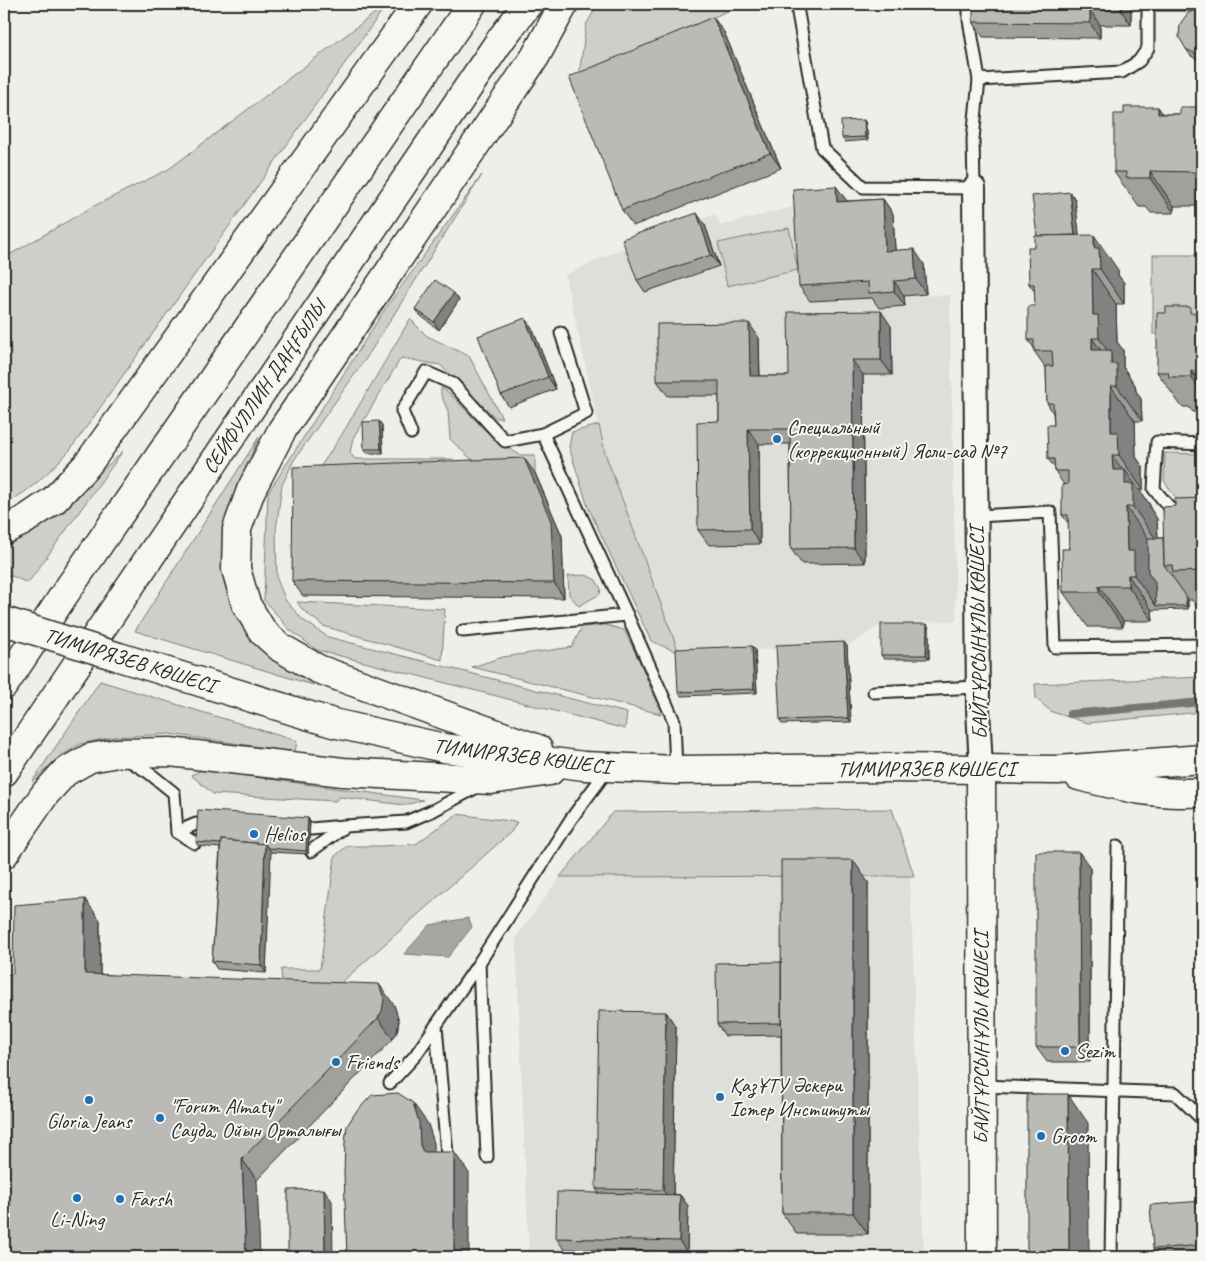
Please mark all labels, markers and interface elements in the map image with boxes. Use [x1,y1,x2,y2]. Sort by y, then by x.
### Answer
street label: СЕЙФУЛЛИН ДАҢҒЫЛЫ [196,292,334,478]
place label: Специальный (коррекционный) Ясли-сад №7 [787,414,1008,464]
marker: Специальный (коррекционный) Ясли-сад №7 [771,433,783,445]
street label: БАЙТҰРСЫНҰЛЫ КӨШЕСІ [963,522,993,740]
street label: ТИМИРЯЗЕВ КӨШЕСІ [41,622,223,700]
street label: ТИМИРЯЗЕВ КӨШЕСІ [432,732,616,780]
street label: ТИМИРЯЗЕВ КӨШЕСІ [837,756,1019,782]
place label: Helios [264,821,307,847]
marker: Helios [248,828,260,840]
street label: БАЙТҰРСЫНҰЛЫ КӨШЕСІ [968,927,994,1144]
place label: Sezim [1075,1038,1116,1064]
marker: Sezim [1059,1045,1071,1057]
place label: Friends [346,1049,400,1075]
marker: Friends [330,1056,342,1068]
place label: ҚазҰТУ Әскери Істер Институты [730,1072,871,1122]
marker: ҚазҰТУ Әскери Істер Институты [714,1091,726,1103]
place label: "Forum Almaty" Сауда, Ойын Орталығы [170,1093,343,1143]
marker: Gloria Jeans [83,1094,95,1106]
place label: Gloria Jeans [47,1108,133,1134]
marker: "Forum Almaty" Сауда, Ойын Орталығы [154,1112,166,1124]
place label: Groom [1051,1123,1098,1149]
marker: Groom [1035,1130,1047,1142]
place label: Farsh [130,1186,173,1212]
marker: Li-Ning [71,1192,83,1204]
marker: Farsh [114,1193,126,1205]
place label: Li-Ning [50,1206,105,1232]

